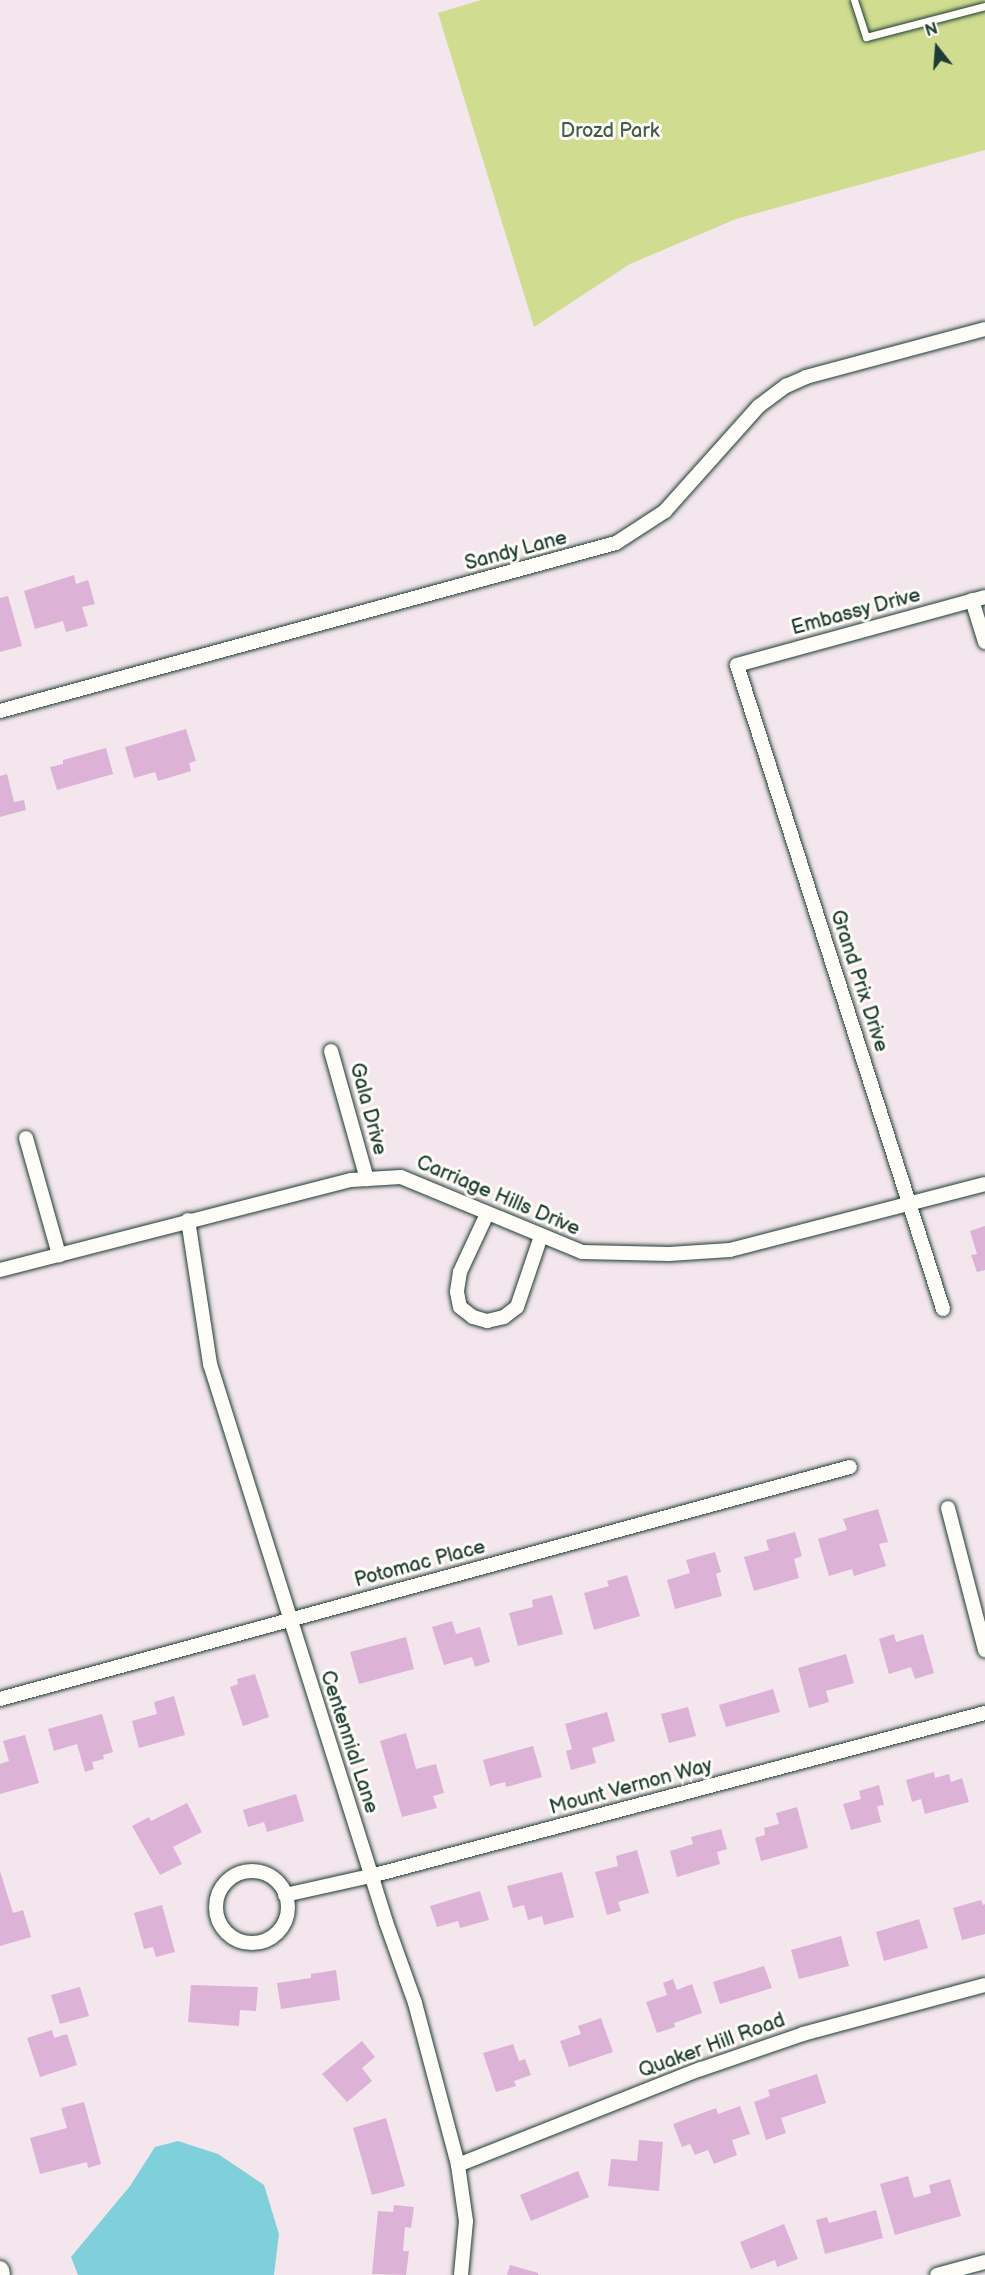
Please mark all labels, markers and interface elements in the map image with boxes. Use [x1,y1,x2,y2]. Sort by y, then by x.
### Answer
north arrow [907,18,967,78]
text: N [923,19,940,41]
park label: Drozd Park [561,119,659,143]
street label: Sandy Lane [462,526,570,576]
street label: Embassy Drive [788,583,924,641]
street label: Grand Prix Drive [825,907,893,1055]
street label: Gala Drive [344,1060,392,1158]
street label: Carriage Hills Drive [413,1151,583,1241]
street label: Potomac Place [352,1535,488,1593]
street label: Centennial Lane [315,1668,383,1816]
street label: Mount Vernon Way [546,1754,716,1820]
street label: Quaker Hill Road [636,2008,788,2084]

